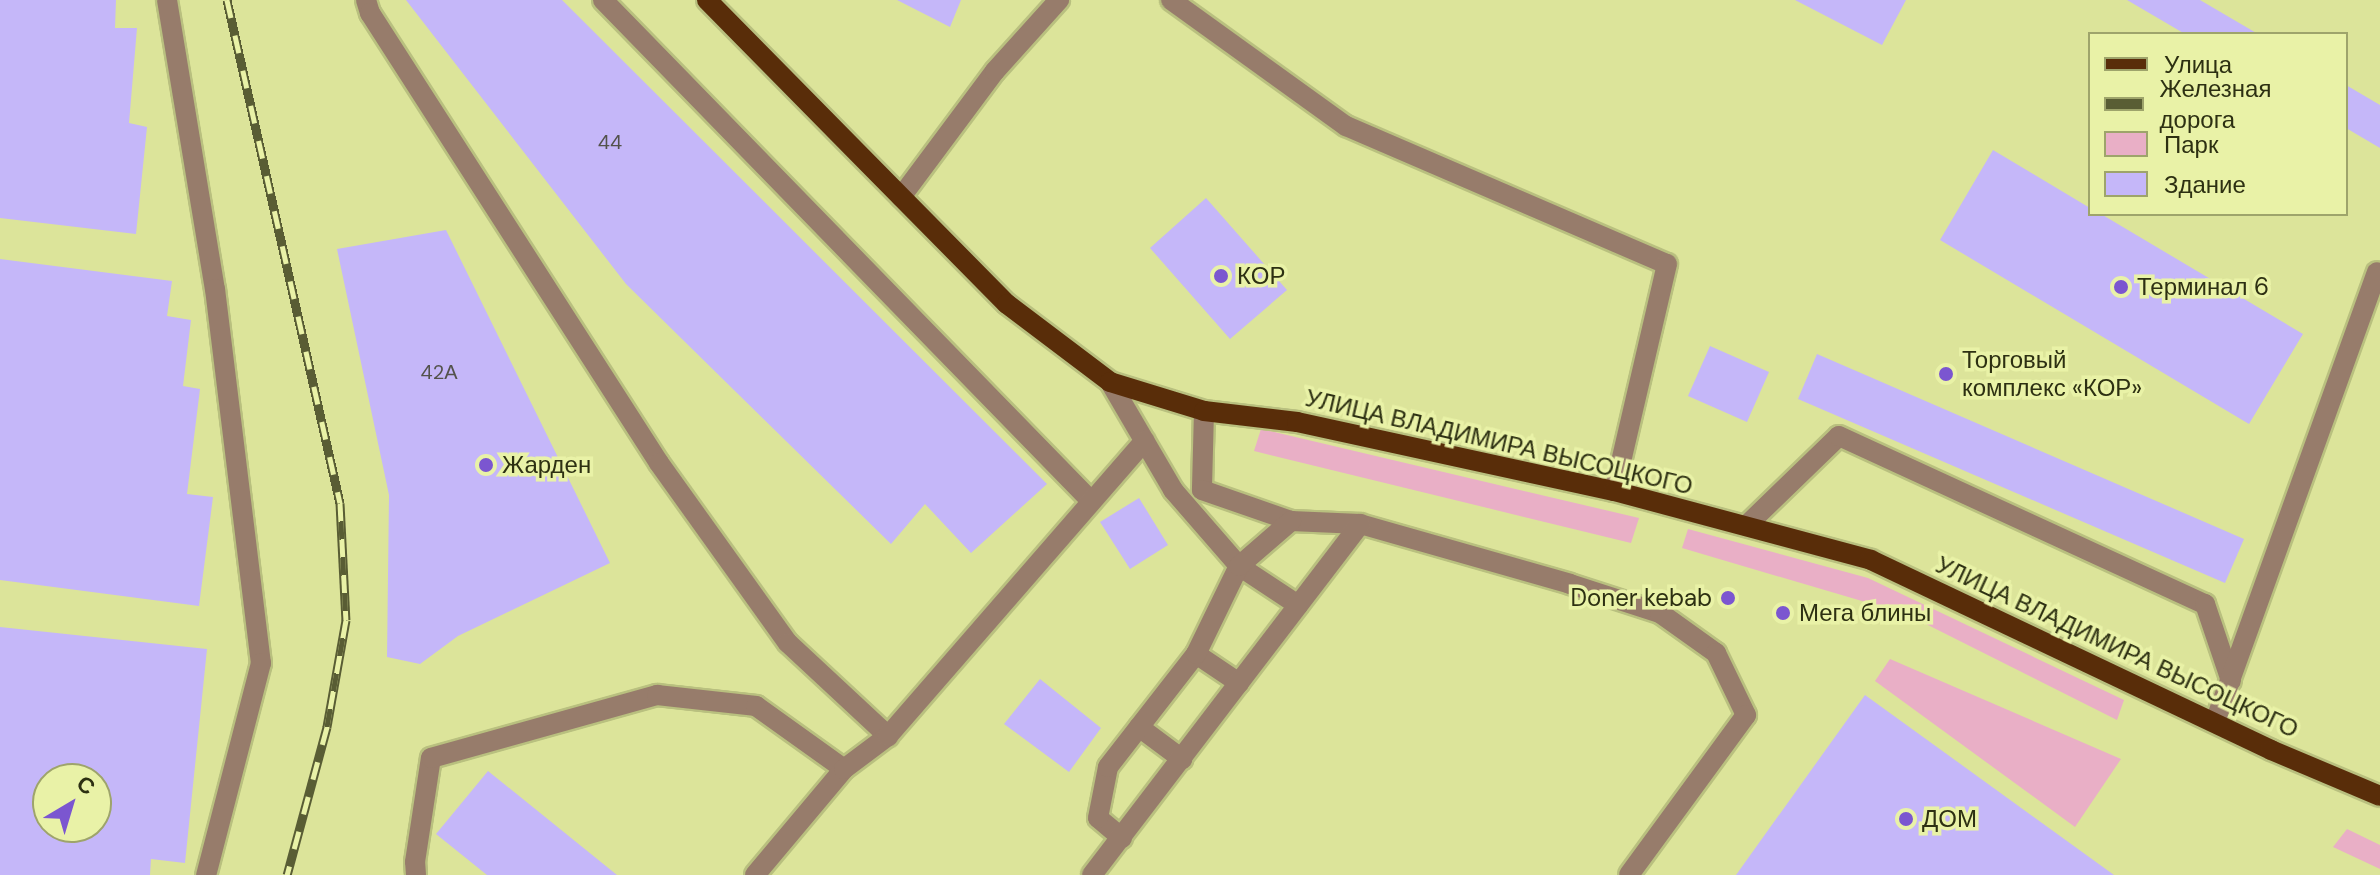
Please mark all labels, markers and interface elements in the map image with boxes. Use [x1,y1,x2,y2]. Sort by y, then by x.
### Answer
legend [2088,32,2348,216]
text: Улица [2164,49,2232,80]
text: Железная дорога [2160,73,2271,135]
text: Парк [2164,129,2218,160]
house number: 44 [598,130,622,154]
text: Здание [2164,169,2246,200]
place label: КОР [1237,262,1285,290]
marker: КОР [1212,267,1230,285]
place label: Терминал 6 [2137,273,2269,301]
marker: Терминал 6 [2112,278,2130,296]
place label: Торговый комплекс «КОР» [1962,346,2142,402]
house number: 42А [421,360,457,384]
marker: Торговый комплекс «КОР» [1937,365,1955,383]
street label: УЛИЦА ВЛАДИМИРА ВЫСОЦКОГО [1303,383,1695,501]
place label: Жарден [502,451,591,479]
marker: Жарден [477,456,495,474]
street label: УЛИЦА ВЛАДИМИРА ВЫСОЦКОГО [1931,550,2303,744]
place label: Doner kebab [1571,584,1712,612]
marker: Doner kebab [1719,589,1737,607]
place label: Мега блины [1799,599,1931,627]
marker: Мега блины [1774,604,1792,622]
north arrow [32,763,112,843]
text: С [71,769,101,802]
place label: ДОМ [1922,805,1977,833]
marker: ДОМ [1897,810,1915,828]

